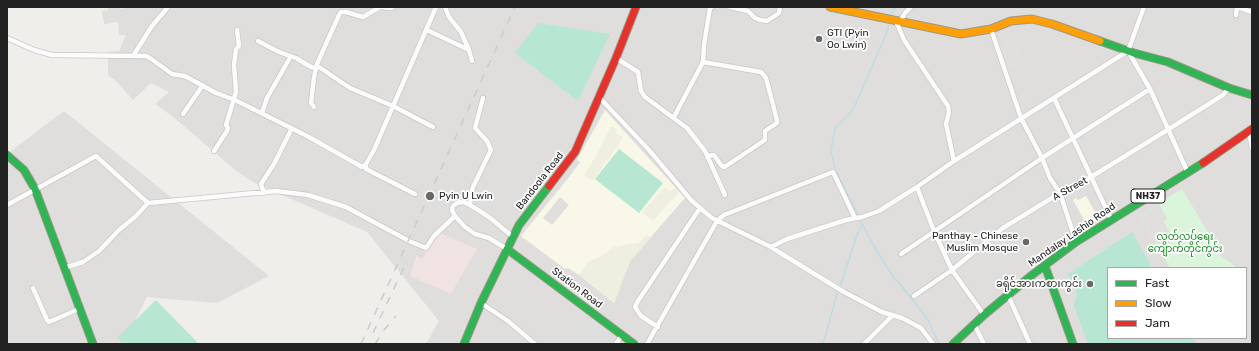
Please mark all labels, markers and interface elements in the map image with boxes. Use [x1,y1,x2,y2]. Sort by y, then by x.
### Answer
place label: GTI (Pyin Oo Lwin) [827,27,868,50]
marker: GTI (Pyin Oo Lwin) [814,34,824,44]
street label: Bandoola Road [514,150,566,212]
street label: A Street [1050,175,1090,203]
road number: NH37 [1131,189,1165,203]
marker: Pyin U Lwin [424,190,436,202]
place label: Pyin U Lwin [439,190,493,202]
street label: Mandalay Lashio Road [1026,200,1118,270]
place label: Panthay - Chinese Muslim Mosque [932,230,1018,254]
park label: လွတ်လပ်ရေး ကျောက်တိုင်ကွင်း [1148,231,1222,254]
marker: Panthay - Chinese Muslim Mosque [1021,237,1031,247]
street label: Station Road [549,265,605,311]
legend [1107,267,1247,339]
text: Fast [1145,276,1169,290]
place label: ခရိုင်အားကစားကွင်း [996,278,1082,290]
marker: ခရိုင်အားကစားကွင်း [1085,279,1095,289]
text: Slow [1145,296,1172,310]
text: Jam [1145,316,1170,330]

